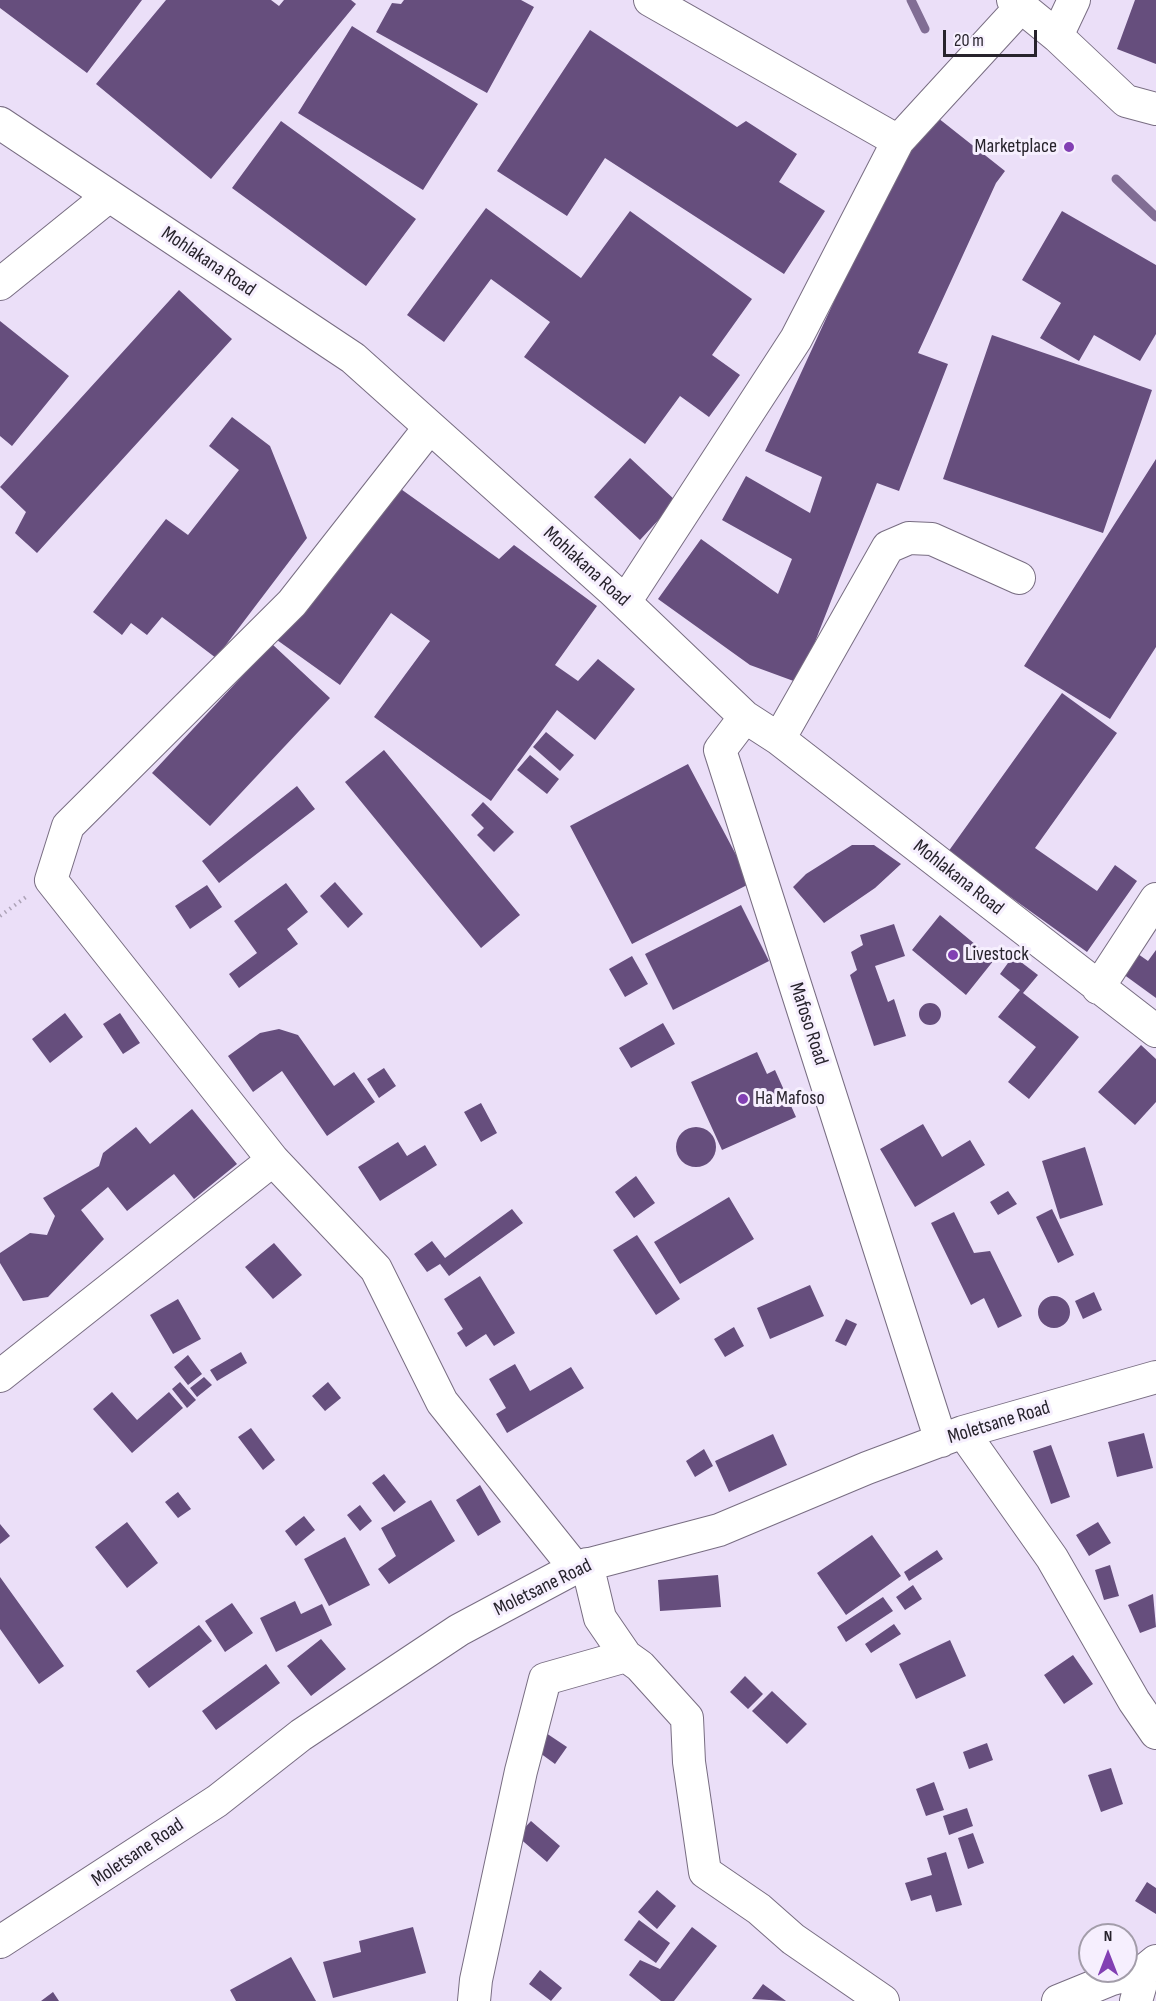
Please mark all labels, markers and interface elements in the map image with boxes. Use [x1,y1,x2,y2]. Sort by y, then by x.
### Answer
scale bar [946,18,1040,56]
text: 20 m [954,30,984,51]
place label: Marketplace [975,135,1057,159]
marker: Marketplace [1062,140,1076,154]
street label: Mohlakana Road [156,222,260,302]
street label: Mohlakana Road [538,522,634,612]
street label: Mohlakana Road [908,835,1008,921]
place label: Livestock [965,943,1029,967]
marker: Livestock [946,948,960,962]
street label: Mafoso Road [783,980,833,1068]
place label: Ha Mafoso [755,1087,825,1111]
marker: Ha Mafoso [736,1092,750,1106]
street label: Moletsane Road [945,1396,1053,1450]
street label: Moletsane Road [490,1554,596,1622]
street label: Moletsane Road [87,1813,189,1893]
north arrow [1078,1923,1138,1983]
text: N [1104,1927,1112,1946]

